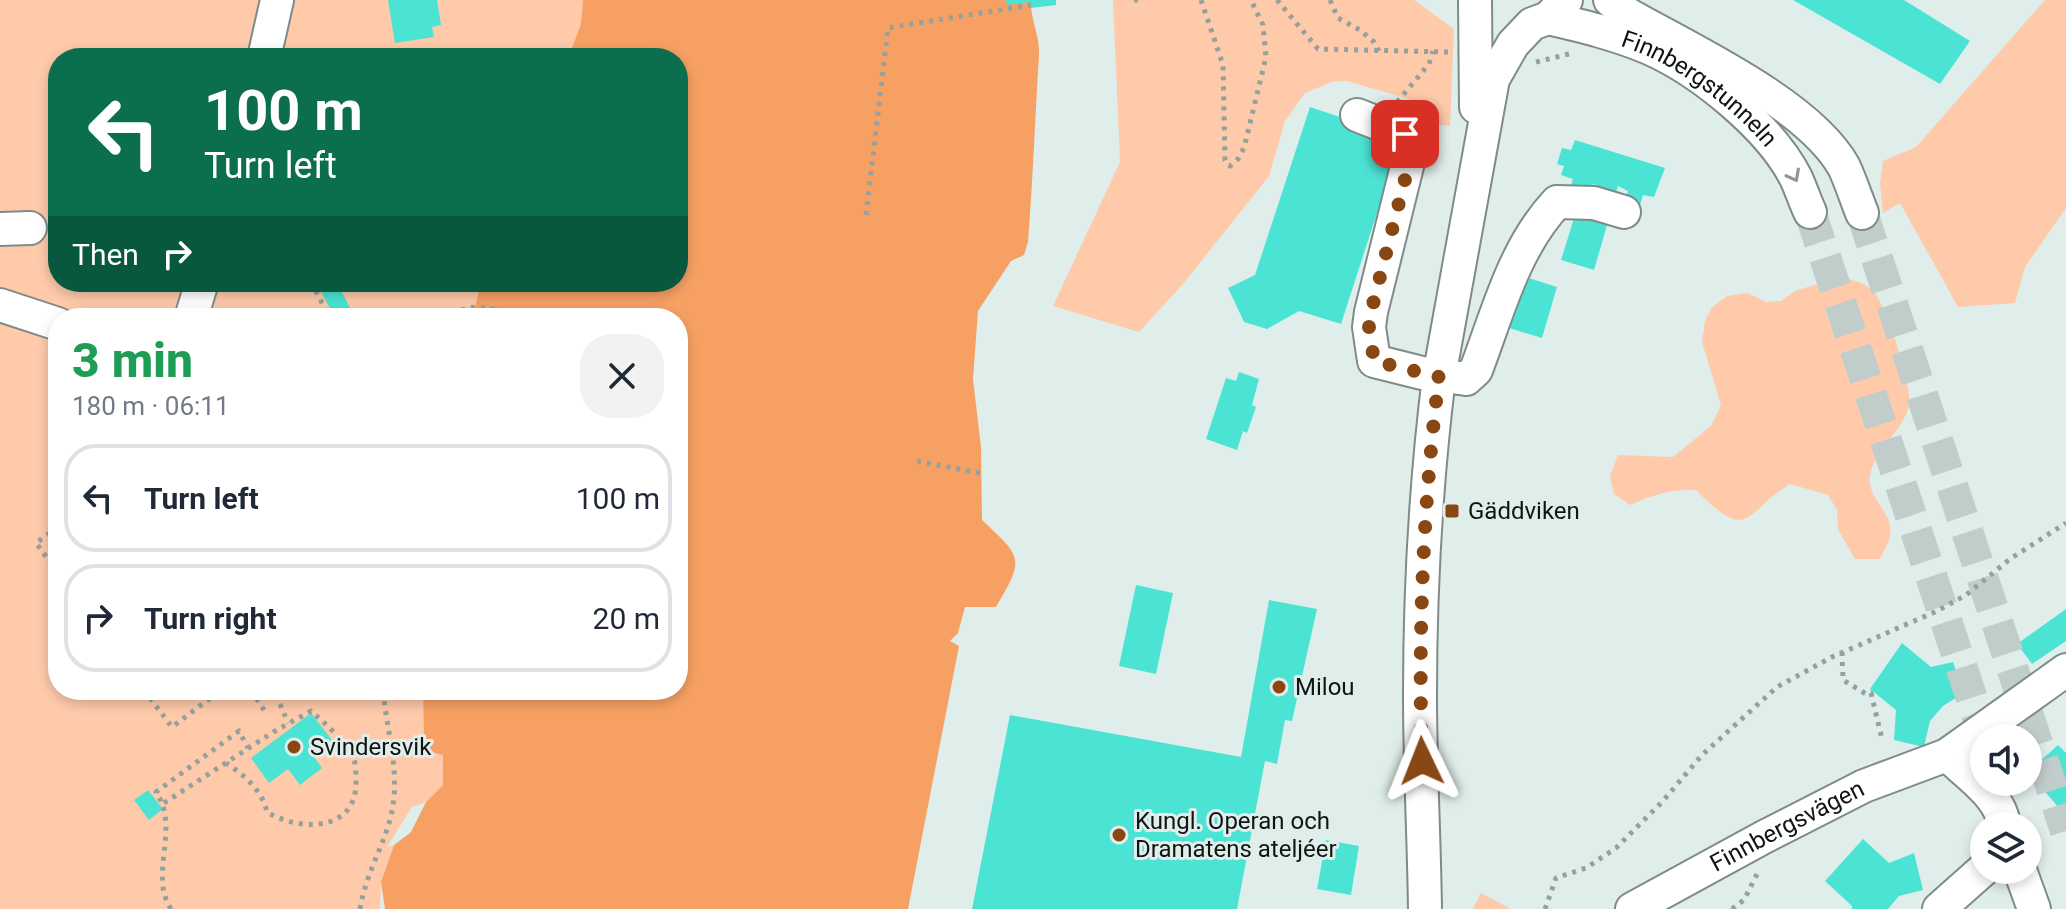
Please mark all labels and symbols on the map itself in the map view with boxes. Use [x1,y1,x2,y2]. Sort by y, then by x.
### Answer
street label: Finnbergstunneln [1618,25,1783,152]
pin [1371,100,1439,168]
one-way arrow [1784,168,1799,183]
place label: Gäddviken [1468,497,1580,525]
marker: Gäddviken [1443,502,1461,520]
place label: Milou [1295,673,1355,701]
marker: Milou [1270,678,1288,696]
position arrow [1380,719,1464,803]
place label: Svindersvik [310,733,432,761]
marker: Svindersvik [285,738,303,756]
street label: Finnbergsvägen [1705,774,1869,878]
place label: Kungl. Operan och Dramatens ateljéer [1135,807,1337,863]
marker: Kungl. Operan och Dramatens ateljéer [1110,826,1128,844]

